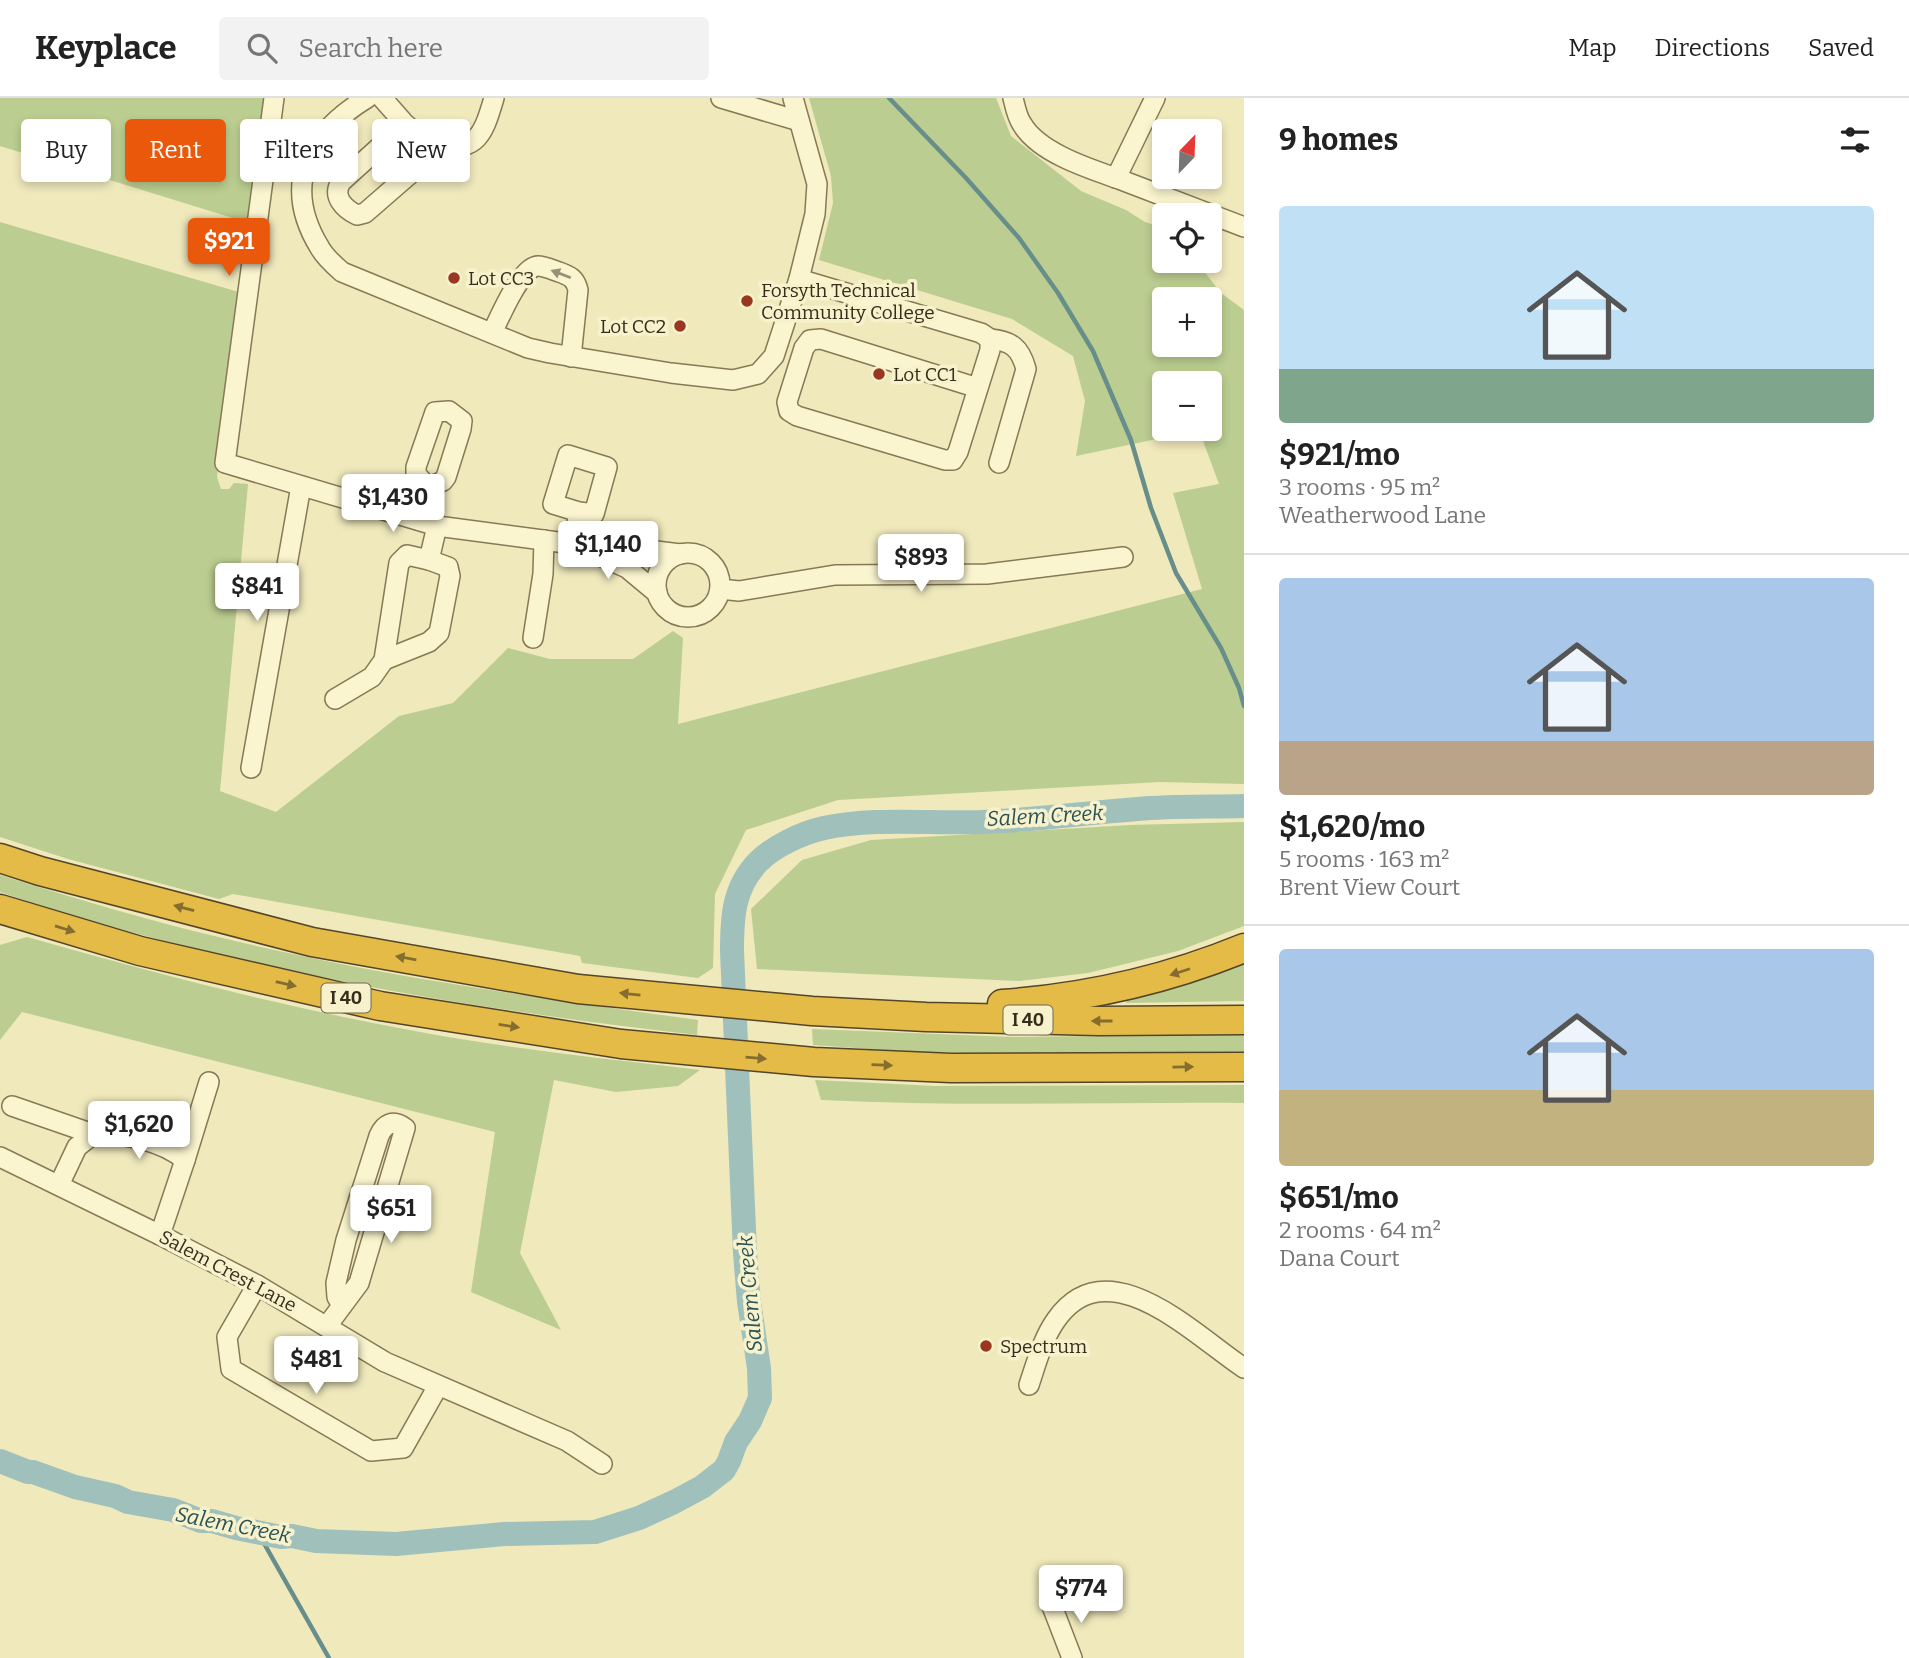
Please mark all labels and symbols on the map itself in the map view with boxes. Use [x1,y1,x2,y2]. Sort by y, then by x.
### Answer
north arrow [1152,119,1222,189]
pin: $921 [188,218,270,278]
place label: Lot CC3 [468,267,534,290]
one-way arrow [551,268,572,279]
marker: Lot CC3 [446,270,462,286]
place label: Forsyth Technical Community College [761,279,935,324]
marker: Forsyth Technical Community College [739,293,755,309]
place label: Lot CC2 [600,315,666,338]
marker: Lot CC2 [672,318,688,334]
place label: Lot CC1 [893,363,957,386]
marker: Lot CC1 [871,366,887,382]
pin: $1,430 [336,474,450,534]
pin: $1,140 [551,522,665,581]
pin: $893 [880,534,962,594]
pin: $841 [216,564,298,623]
water label: Salem Creek [986,800,1105,832]
one-way arrow [173,902,195,913]
one-way arrow [55,924,76,934]
one-way arrow [395,953,417,964]
one-way arrow [1169,967,1190,977]
one-way arrow [275,979,297,990]
road number: I 40 [322,984,370,1013]
one-way arrow [619,988,641,999]
road number: I 40 [1004,1006,1052,1035]
one-way arrow [1091,1015,1113,1027]
one-way arrow [498,1021,520,1032]
one-way arrow [745,1053,767,1064]
one-way arrow [871,1060,893,1071]
one-way arrow [1172,1062,1194,1073]
pin: $1,620 [82,1102,196,1161]
pin: $651 [350,1186,432,1245]
street label: Salem Crest Lane [155,1225,301,1317]
water label: Salem Creek [732,1234,768,1353]
place label: Spectrum [1000,1335,1087,1358]
pin: $481 [275,1336,357,1396]
marker: Spectrum [978,1338,994,1354]
water label: Salem Creek [173,1501,293,1549]
pin: $774 [1040,1566,1122,1625]

